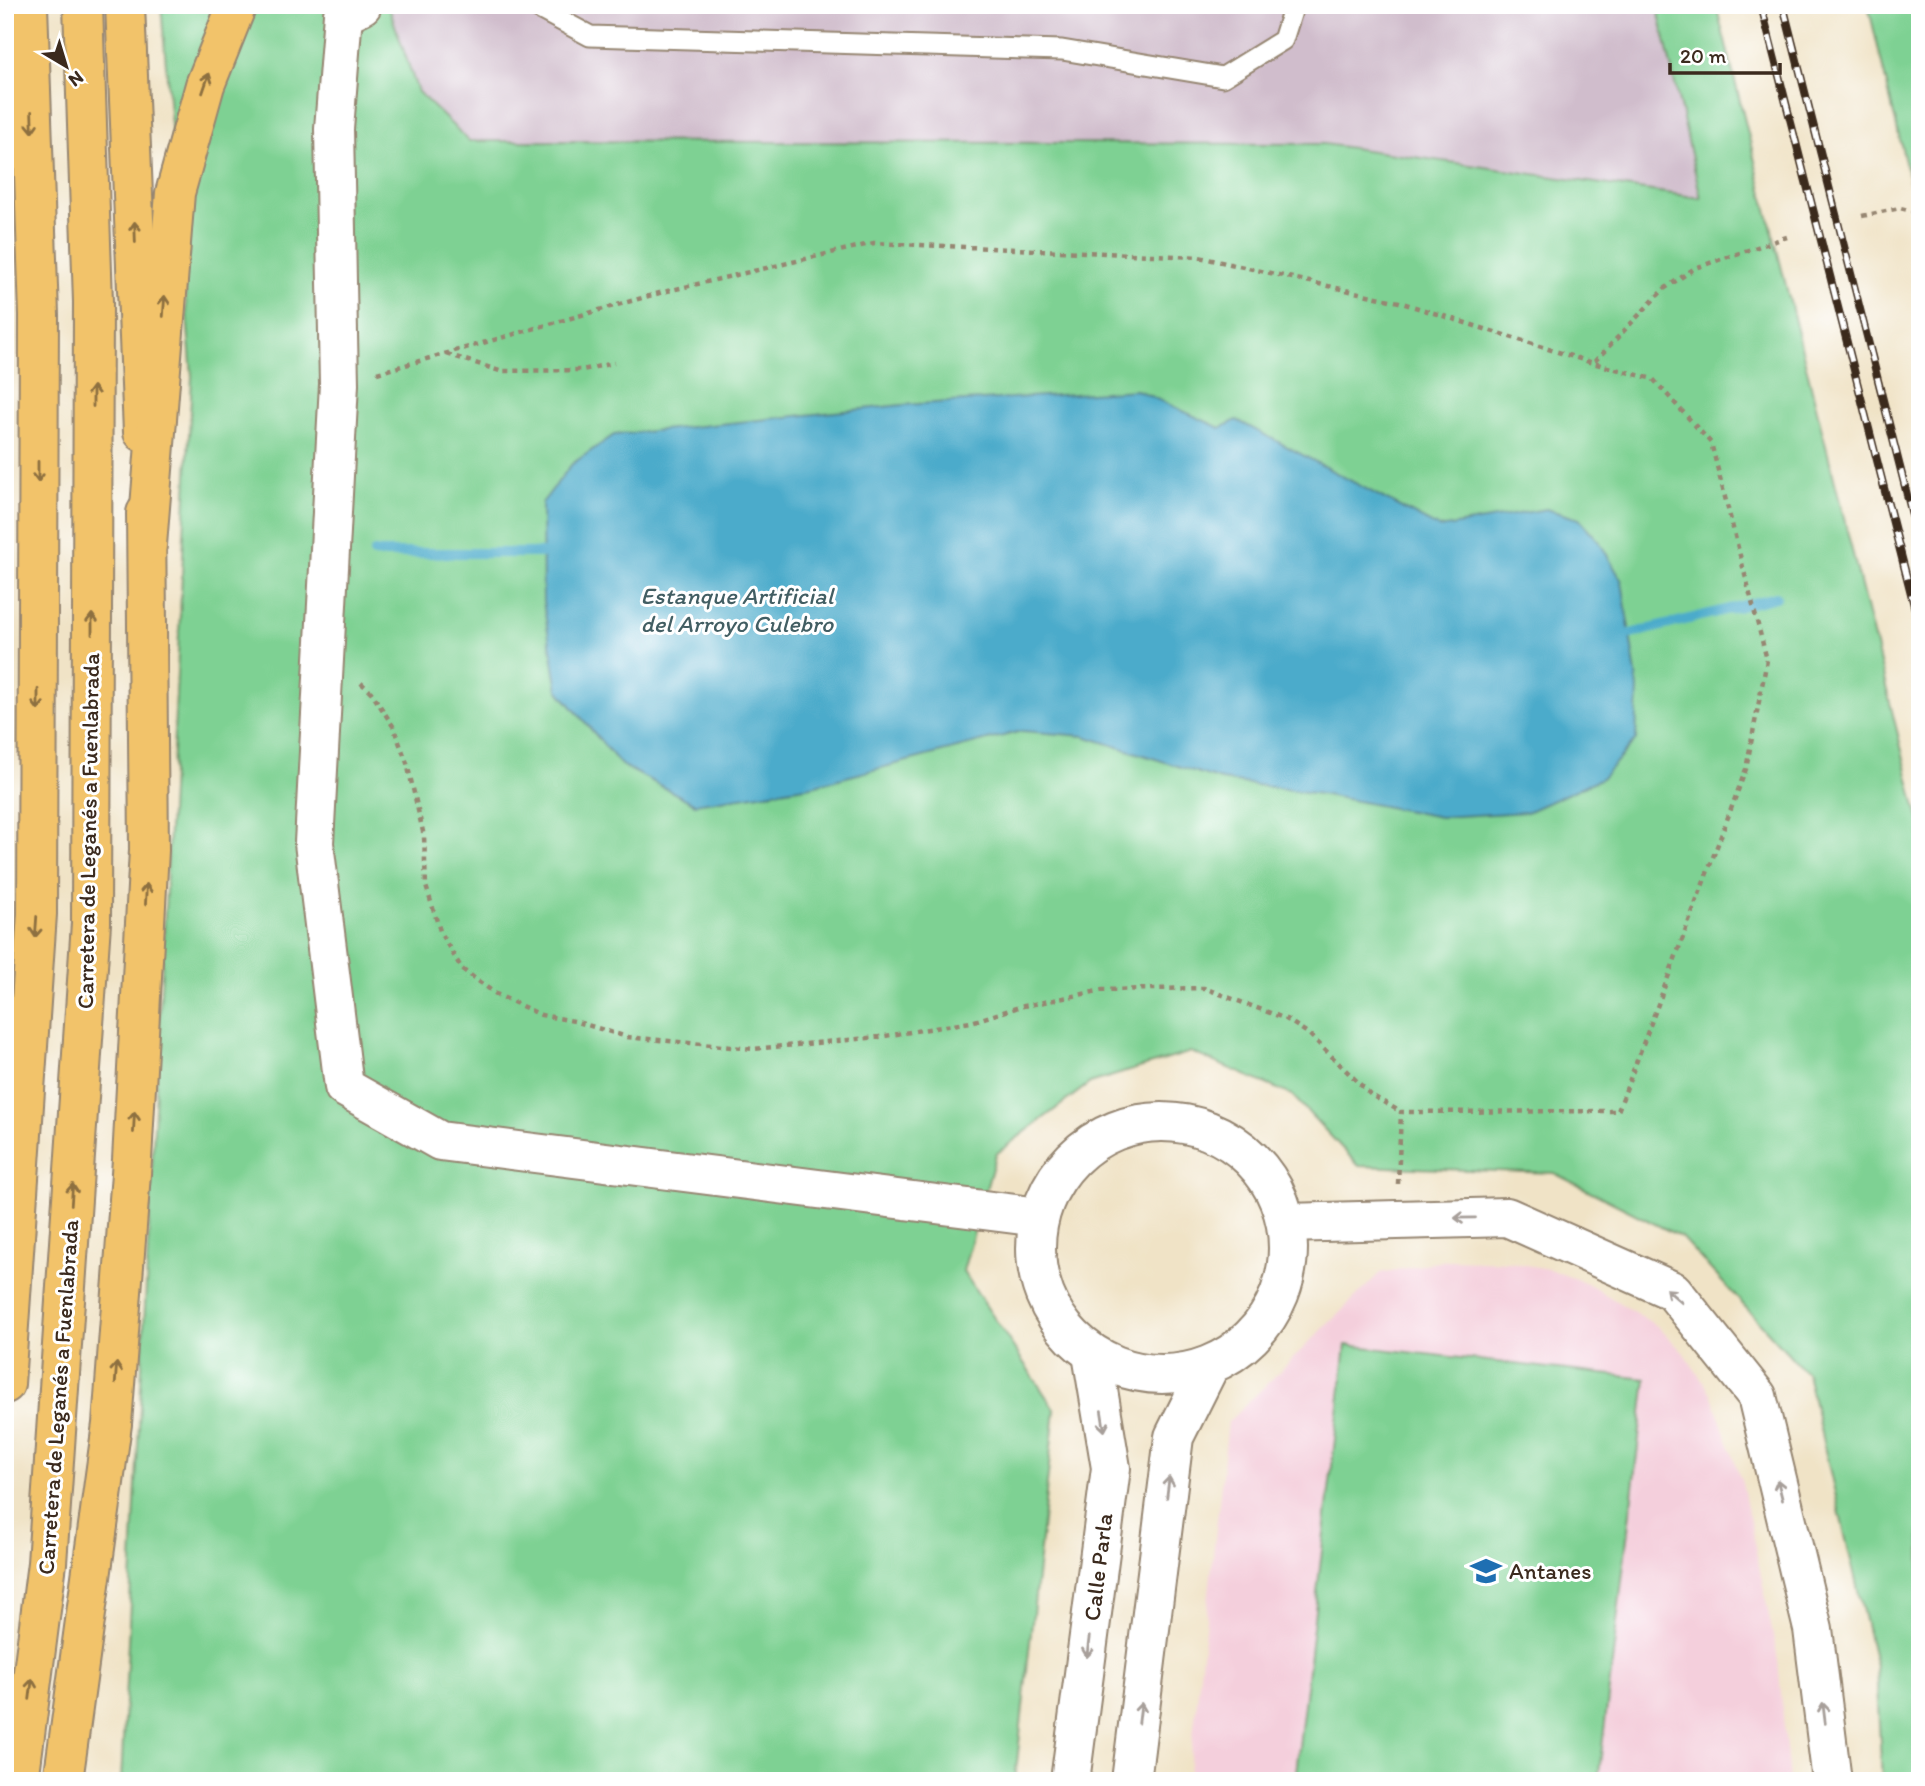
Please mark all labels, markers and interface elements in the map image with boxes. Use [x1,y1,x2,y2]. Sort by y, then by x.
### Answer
north arrow [32,32,102,102]
scale bar [1670,32,1780,76]
text: 20 m [1680,43,1727,68]
text: N [64,66,88,92]
one-way arrow [201,73,213,95]
one-way arrow [26,111,39,134]
one-way arrow [128,221,141,244]
one-way arrow [158,295,171,318]
one-way arrow [86,385,100,408]
one-way arrow [31,461,45,484]
water label: Estanque Artificial del Arroyo Culebro [641,581,836,638]
one-way arrow [85,613,99,636]
street label: Carretera de Leganés a Fuenlabrada [71,653,105,1009]
one-way arrow [31,688,45,711]
one-way arrow [140,883,153,906]
one-way arrow [30,916,43,939]
one-way arrow [128,1110,141,1133]
one-way arrow [66,1182,79,1205]
one-way arrow [1454,1212,1477,1225]
street label: Carretera de Leganés a Fuenlabrada [32,1218,84,1576]
one-way arrow [1665,1288,1683,1304]
one-way arrow [110,1362,123,1385]
one-way arrow [1097,1409,1110,1432]
one-way arrow [1162,1476,1175,1499]
one-way arrow [1773,1479,1786,1502]
street label: Calle Parla [1077,1511,1119,1623]
school or university icon: Antanes [1469,1554,1503,1588]
place label: Antanes [1509,1557,1592,1585]
one-way arrow [1081,1635,1094,1657]
one-way arrow [24,1678,37,1701]
one-way arrow [1133,1702,1146,1725]
one-way arrow [1817,1702,1830,1725]

